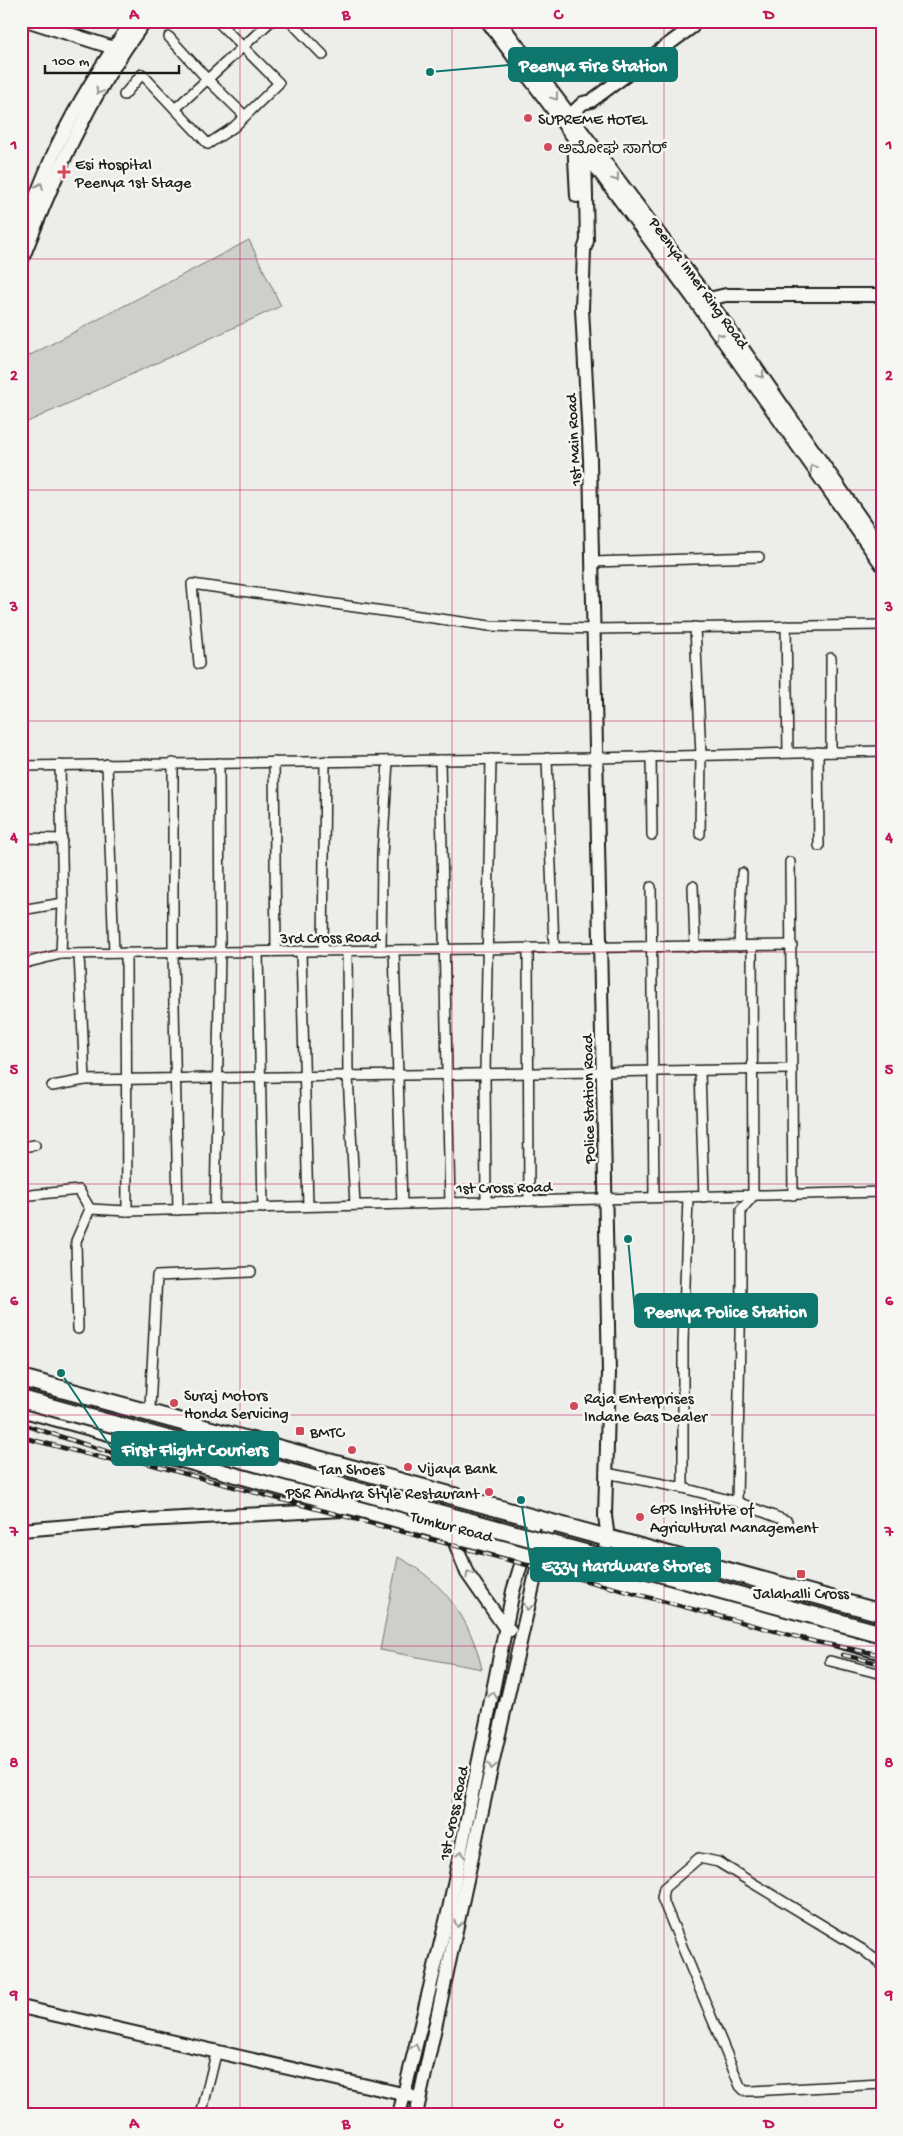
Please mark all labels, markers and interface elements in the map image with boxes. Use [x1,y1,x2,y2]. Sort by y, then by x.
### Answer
text: A [128,7,140,26]
text: B [341,7,351,26]
text: C [553,7,564,26]
text: D [762,7,775,26]
scale bar [45,42,179,74]
callout: Peenya Fire Station [509,48,677,81]
text: 100 m [51,53,90,71]
text: Peenya Fire Station [518,57,667,78]
one-way arrow [95,85,105,94]
one-way arrow [549,91,558,101]
marker: SUPREME HOTEL [522,112,534,124]
place label: SUPREME HOTEL [538,112,649,131]
text: 1 [10,137,17,156]
text: 1 [885,137,892,156]
place label: ಅಮೋಘ ಸಾಗರ್ [558,140,668,160]
marker: ಅಮೋಘ ಸಾಗರ್ [542,141,554,153]
place label: Esi Hospital Peenya 1st Stage [74,157,192,194]
marker: Esi Hospital Peenya 1st Stage [57,165,71,179]
one-way arrow [610,172,619,182]
one-way arrow [34,182,45,191]
street label: Peenya Inner Ring Road [643,214,752,355]
one-way arrow [716,332,725,342]
text: 2 [10,368,18,387]
text: 2 [885,368,893,387]
one-way arrow [755,369,764,379]
street label: 1st Main Road [564,392,587,487]
one-way arrow [810,464,819,474]
text: 3 [9,599,18,618]
text: 3 [884,599,893,618]
text: 4 [9,830,18,849]
text: 4 [884,830,893,849]
street label: 3rd Cross Road [279,929,382,950]
street label: Police Station Road [580,1033,601,1165]
text: 5 [10,1062,19,1081]
text: 5 [885,1062,894,1081]
street label: 1st Cross Road [455,1179,554,1200]
text: 6 [10,1293,19,1312]
text: 6 [885,1293,894,1312]
callout: Peenya Police Station [635,1294,817,1327]
text: Peenya Police Station [644,1303,807,1324]
place label: Suraj Motors Honda Servicing [184,1388,289,1425]
place label: Raja Enterprises Indane Gas Dealer [584,1391,708,1428]
marker: Suraj Motors Honda Servicing [168,1397,180,1409]
marker: Raja Enterprises Indane Gas Dealer [568,1400,580,1412]
marker: BMTC [294,1425,306,1437]
place label: BMTC [309,1425,345,1444]
callout: First Flight Couriers [112,1432,278,1465]
text: First Flight Couriers [121,1441,270,1462]
marker: Tan Shoes [346,1444,358,1456]
marker: Vijaya Bank [402,1461,414,1473]
place label: Vijaya Bank [417,1461,498,1480]
place label: Tan Shoes [319,1462,386,1481]
place label: PSR Andhra Style Restaurant [285,1486,480,1505]
marker: PSR Andhra Style Restaurant [483,1486,495,1498]
place label: GPS Institute of Agricultural Management [650,1502,819,1539]
street label: Tumkur Road [407,1508,496,1549]
marker: GPS Institute of Agricultural Management [634,1511,646,1523]
text: 7 [9,1524,19,1543]
text: 7 [884,1524,894,1543]
callout: Ezzy Hardware Stores [531,1548,720,1581]
text: Ezzy Hardware Stores [542,1557,712,1578]
marker: Jalahalli Cross [795,1568,807,1580]
one-way arrow [465,1571,475,1580]
place label: Jalahalli Cross [753,1586,850,1605]
one-way arrow [523,1603,534,1612]
one-way arrow [487,1691,497,1699]
text: 8 [10,1755,19,1774]
text: 8 [885,1755,894,1774]
one-way arrow [487,1761,498,1770]
street label: 1st Cross Road [436,1763,475,1864]
one-way arrow [455,1850,466,1859]
one-way arrow [453,1920,464,1929]
text: 9 [9,1987,18,2006]
text: 9 [884,1987,893,2006]
one-way arrow [409,2042,420,2051]
text: A [128,2116,140,2135]
text: B [341,2116,351,2135]
text: C [553,2116,564,2135]
text: D [762,2116,775,2135]

